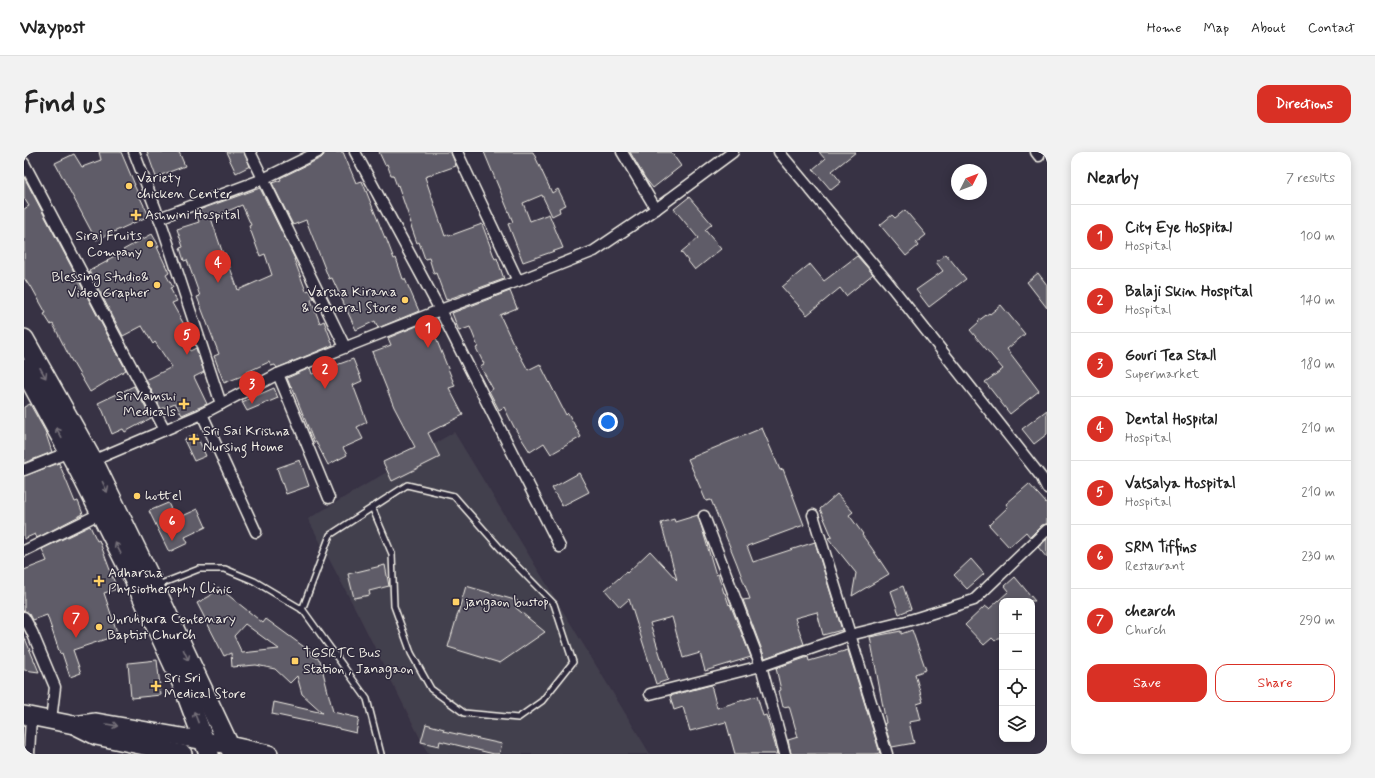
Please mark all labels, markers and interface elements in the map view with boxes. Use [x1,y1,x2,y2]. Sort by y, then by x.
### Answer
text: Waypost [20,15,85,40]
text: Home [1147,19,1181,37]
text: Map [1203,19,1229,37]
text: About [1251,19,1286,37]
text: Contact [1308,19,1355,37]
button: Directions [1257,85,1351,123]
text: Find us [24,86,105,123]
north arrow [951,164,987,200]
text: Nearby [1087,167,1139,189]
place label: Variety chicken Center [137,169,232,203]
text: 7 results [1286,170,1335,187]
marker: Variety chicken Center [124,181,134,191]
place label: Ashwini Hospital [145,206,240,224]
marker: Ashwini Hospital [130,209,142,221]
text: City Eye Hospital [1125,218,1232,238]
place label: Siraj Fruits Company [75,227,142,261]
text: 1 [1097,228,1103,245]
text: 100 m [1300,228,1335,245]
text: Hospital [1125,238,1171,255]
marker: Siraj Fruits Company [145,239,155,249]
pin: 4 [205,250,231,283]
place label: Blessing Studio& Video Grapher [51,268,149,302]
marker: Blessing Studio& Video Grapher [152,280,162,290]
text: Balaji Skin Hospital [1125,282,1253,302]
place label: Varsha Kirana & General Store [302,283,397,317]
text: 2 [1097,292,1103,309]
text: 140 m [1300,292,1335,309]
marker: Varsha Kirana & General Store [400,295,410,305]
text: Hospital [1125,302,1171,319]
pin: 1 [415,315,441,348]
pin: 5 [174,322,200,355]
text: Gouri Tea Stall [1125,346,1216,366]
pin: 2 [312,356,338,389]
text: 3 [1097,356,1103,373]
text: 180 m [1300,356,1335,373]
text: Supermarket [1125,366,1199,383]
one-way arrow [40,367,47,379]
pin: 3 [239,371,265,404]
place label: SriVamshi Medicals [116,387,176,421]
marker: SriVamshi Medicals [179,399,189,409]
text: Dental Hospital [1125,410,1217,430]
your location [598,412,618,432]
text: 4 [1096,420,1104,437]
text: 210 m [1301,420,1335,437]
place label: Sri Sai Krishna Nursing Home [203,422,290,458]
one-way arrow [55,427,62,439]
text: Hospital [1125,430,1171,447]
marker: Sri Sai Krishna Nursing Home [188,433,200,445]
text: Vatsalya Hospital [1125,474,1236,494]
one-way arrow [102,481,109,493]
text: 5 [1096,484,1104,501]
text: 210 m [1301,484,1335,501]
place label: hottel [145,487,182,505]
marker: hottel [132,491,142,501]
text: Hospital [1125,494,1171,511]
pin: 6 [159,508,185,541]
text: SRM Tiffins [1125,538,1197,558]
one-way arrow [114,543,122,555]
text: 6 [1097,548,1103,565]
text: 230 m [1301,548,1335,565]
text: Restaurant [1125,558,1185,575]
place label: Adharsha Physiotheraphy Clinic [108,564,233,598]
marker: Adharsha Physiotheraphy Clinic [93,575,105,587]
place label: jangaon bustop [463,593,549,612]
marker: jangaon bustop [451,597,461,607]
map controls [999,598,1035,742]
button: + [999,598,1035,634]
text: chearch [1125,602,1175,622]
pin: 7 [63,605,89,638]
place label: Unruhpura Centenary Baptist Church [107,610,236,644]
text: 7 [1096,612,1104,629]
text: 290 m [1299,612,1335,629]
marker: Unruhpura Centenary Baptist Church [94,622,104,632]
text: Church [1125,622,1166,639]
button: − [999,634,1035,670]
place label: TGSRTC Bus Station , Janagaon [303,644,414,679]
one-way arrow [183,648,190,660]
marker: TGSRTC Bus Station , Janagaon [290,656,300,666]
button: Save [1087,664,1207,702]
button: Share [1215,664,1335,702]
place label: Sri Sri Medical Store [164,669,246,703]
button: locate [999,670,1035,706]
marker: Sri Sri Medical Store [151,681,161,691]
button: layers [999,706,1035,742]
one-way arrow [191,712,199,724]
one-way arrow [105,721,118,729]

